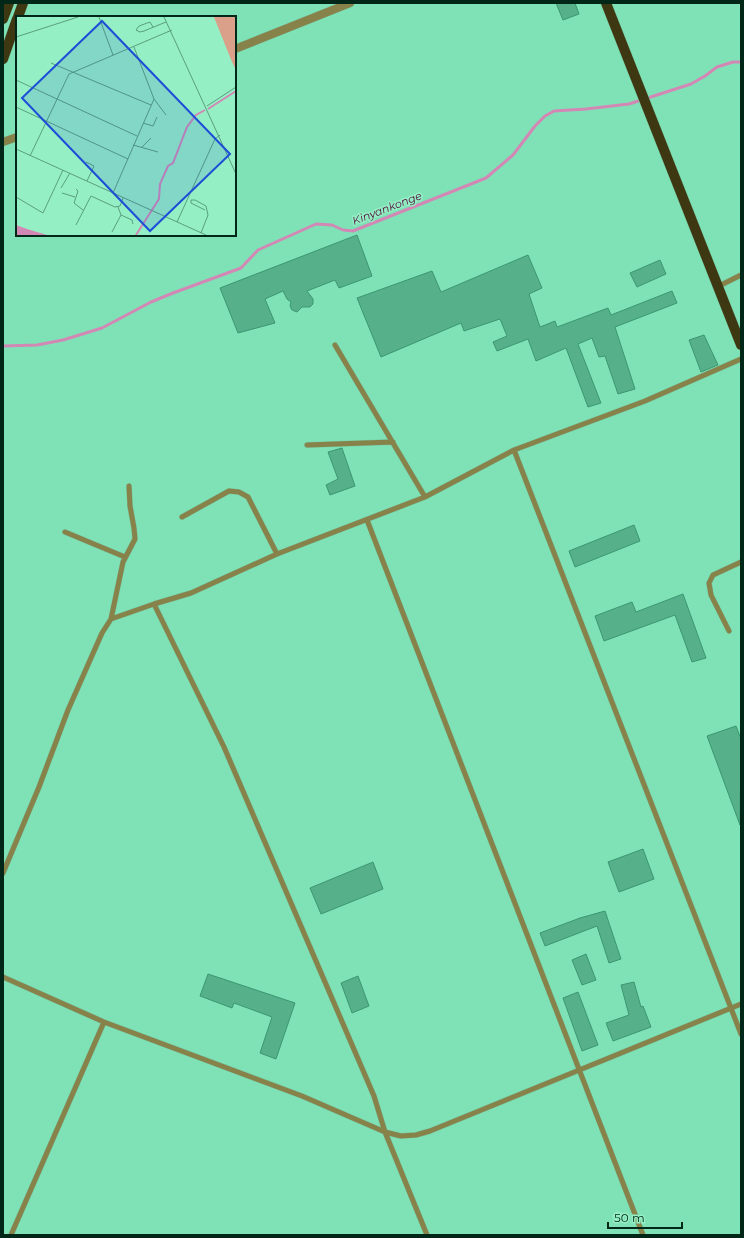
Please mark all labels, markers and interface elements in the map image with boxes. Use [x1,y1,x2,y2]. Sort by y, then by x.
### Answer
inset map [16,16,236,236]
water label: Kinyankonge [350,188,424,228]
scale bar [608,1204,682,1230]
text: 50 m [614,1210,645,1225]

